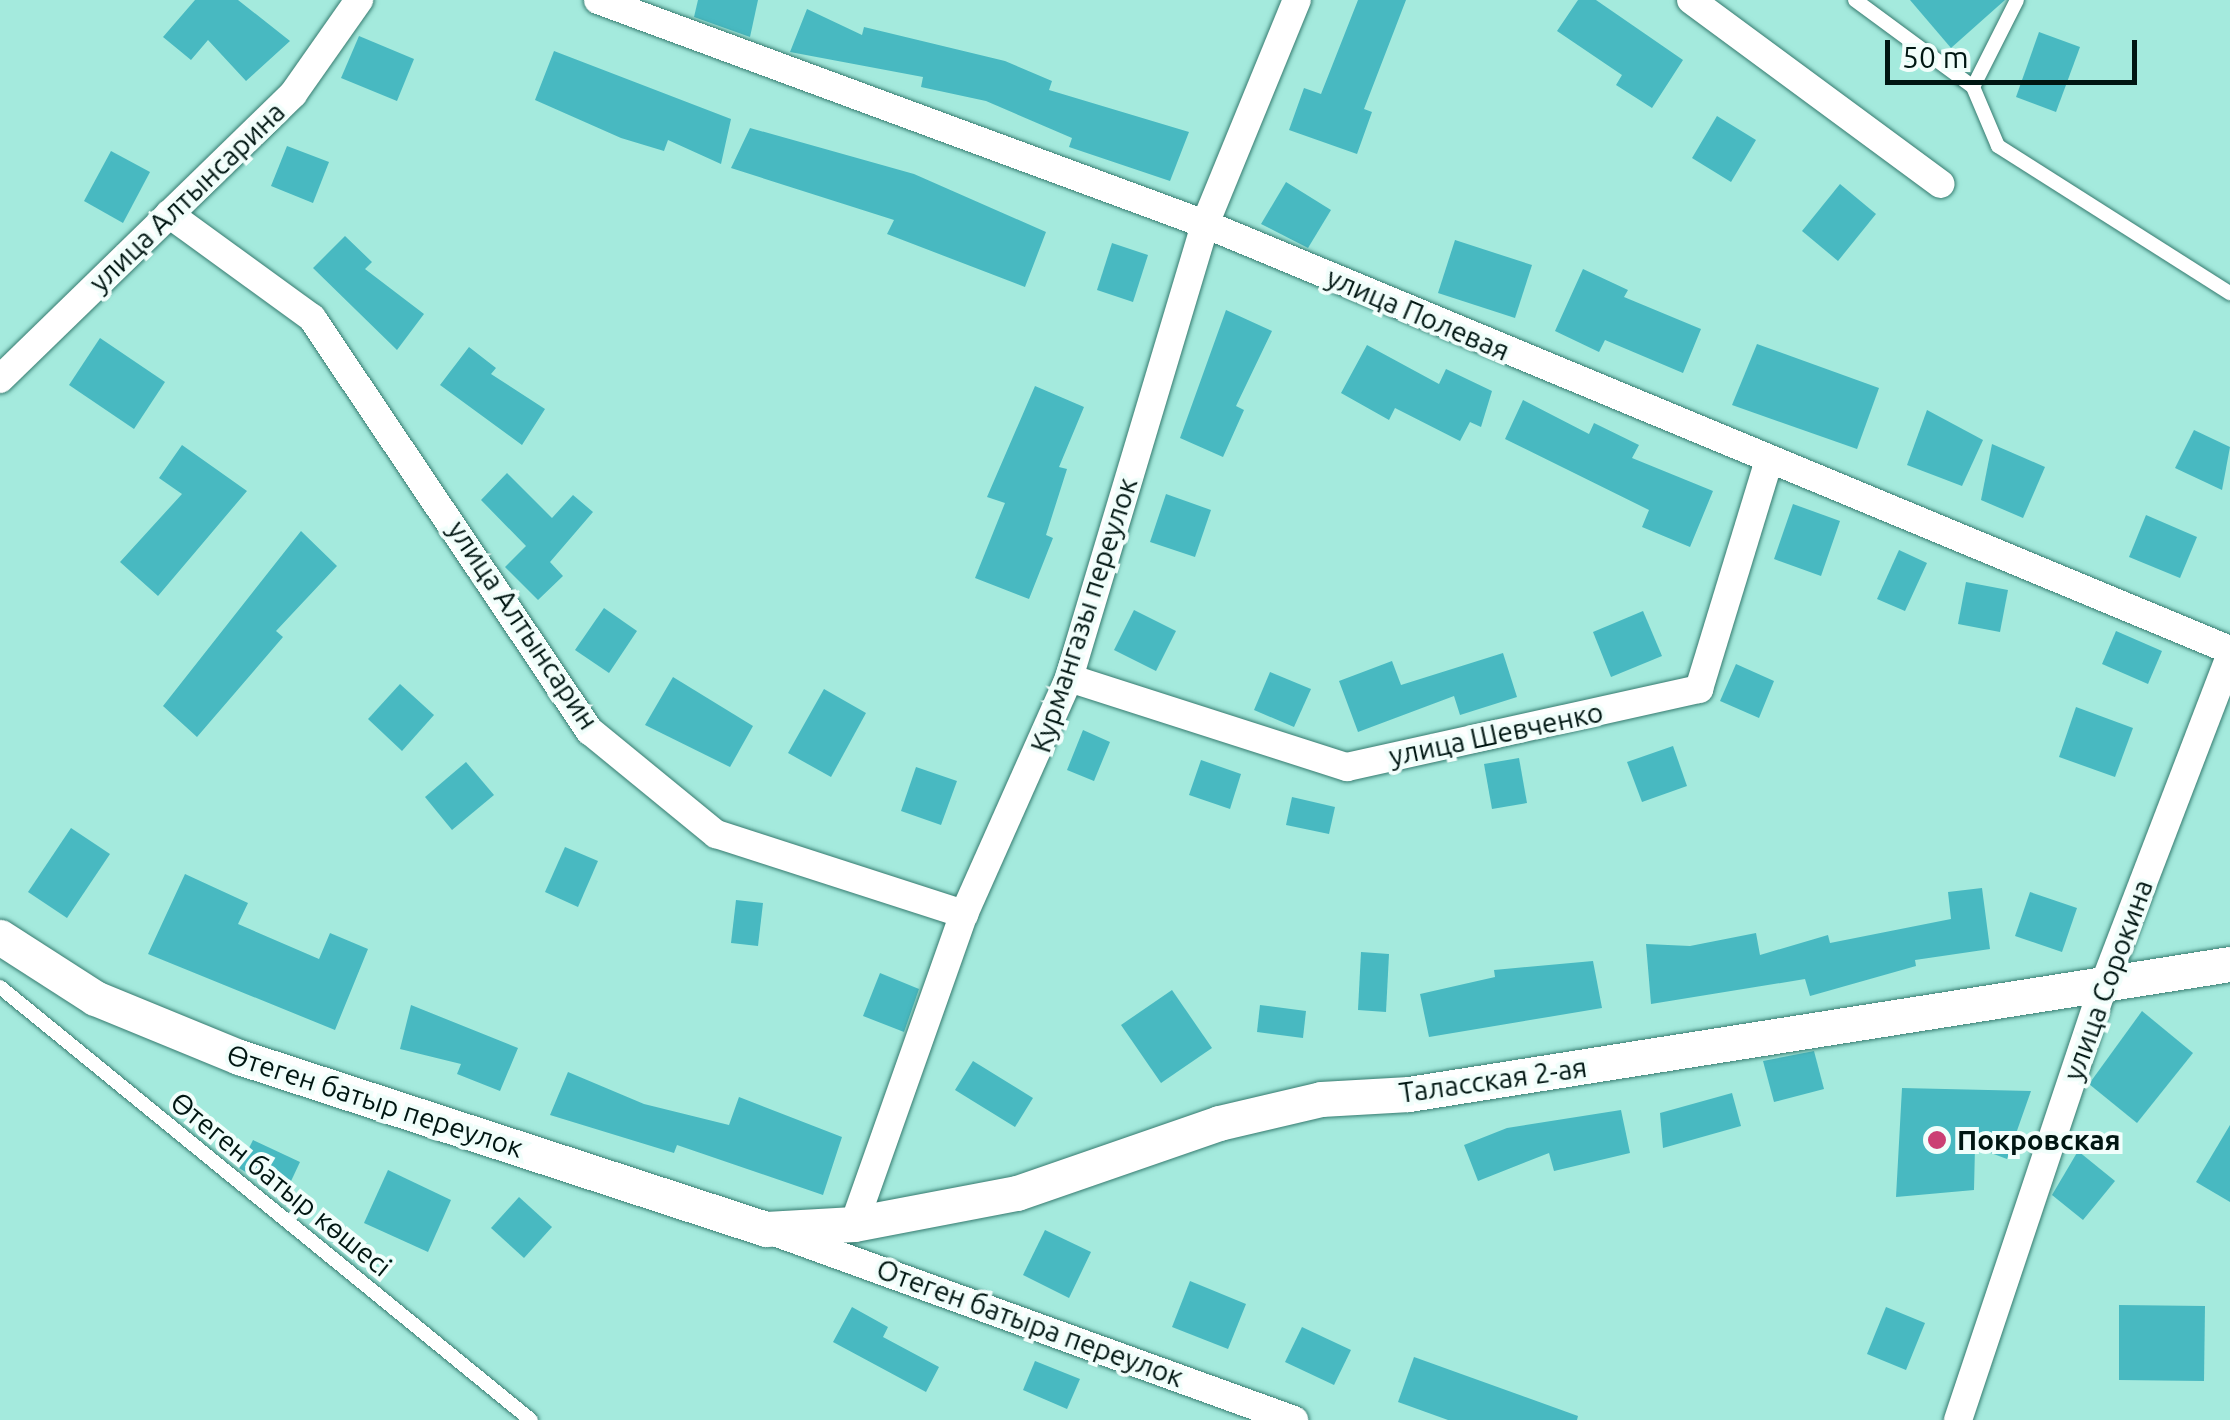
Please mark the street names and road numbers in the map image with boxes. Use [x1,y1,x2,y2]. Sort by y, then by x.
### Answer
street label: улица Алтынсарина [82,95,292,299]
street label: улица Полевая [1321,260,1515,368]
street label: Курмангазы переулок [1024,473,1144,757]
street label: улица Алтынсарин [441,514,605,736]
street label: улица Шевченко [1386,695,1606,773]
street label: улица Сорокина [2056,875,2160,1085]
street label: Өтеген батыр переулок [223,1037,527,1165]
street label: Таласская 2-ая [1397,1050,1589,1110]
street label: Өтеген батыр көшесі [164,1085,398,1283]
street label: Отеген батыра переулок [872,1252,1188,1394]

